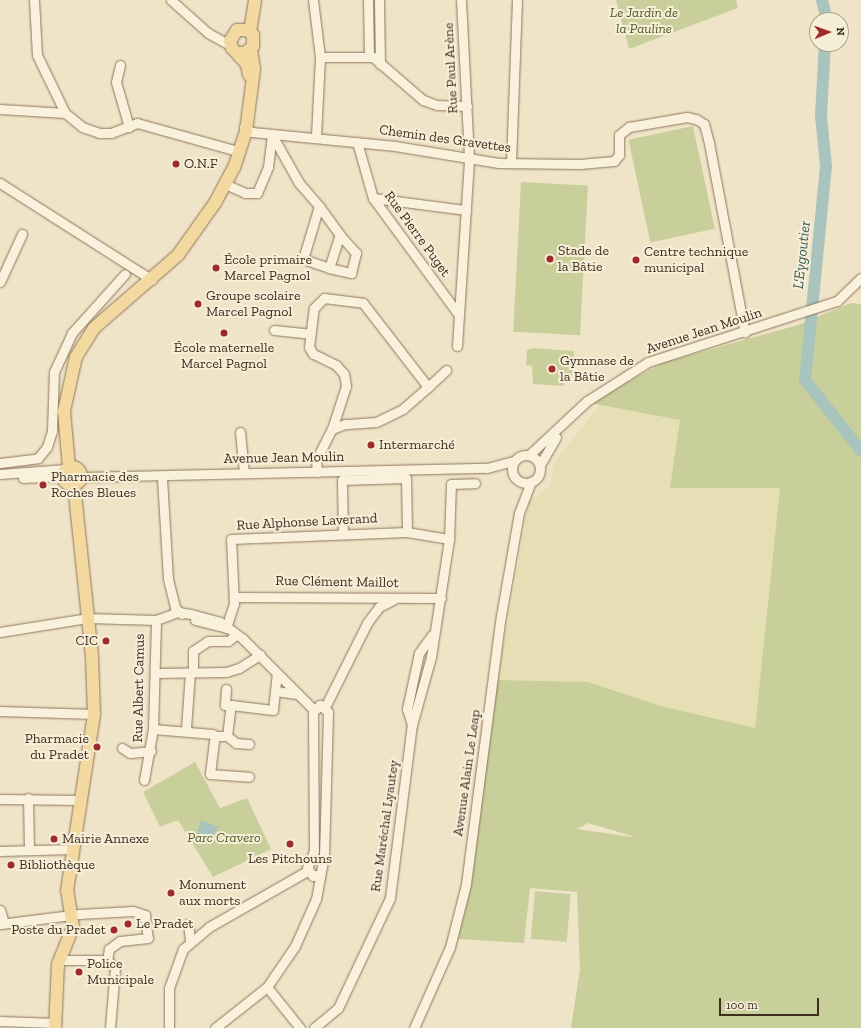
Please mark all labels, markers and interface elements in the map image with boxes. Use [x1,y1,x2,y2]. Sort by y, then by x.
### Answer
park label: Le Jardin de la Pauline [610,5,678,38]
north arrow [809,12,849,52]
street label: Rue Paul Arène [440,22,462,114]
text: N [834,27,847,36]
street label: Chemin des Gravettes [378,121,512,157]
place label: O.N.F [184,156,218,172]
marker: O.N.F [171,159,181,169]
street label: Rue Pierre Puget [380,188,454,280]
water label: L'Eygoutier [789,220,815,290]
place label: Stade de la Bâtie [558,243,609,276]
place label: Centre technique municipal [644,244,748,276]
place label: École primaire Marcel Pagnol [224,252,312,284]
marker: Stade de la Bâtie [545,254,555,264]
marker: Centre technique municipal [631,255,641,265]
marker: École primaire Marcel Pagnol [211,263,221,273]
place label: Groupe scolaire Marcel Pagnol [206,288,301,320]
marker: Groupe scolaire Marcel Pagnol [193,299,203,309]
street label: Avenue Jean Moulin [644,304,764,358]
marker: École maternelle Marcel Pagnol [219,328,229,338]
place label: École maternelle Marcel Pagnol [174,340,274,372]
place label: Gymnase de la Bâtie [560,353,634,386]
marker: Gymnase de la Bâtie [547,364,557,374]
place label: Intermarché [379,437,455,453]
marker: Intermarché [366,440,376,450]
street label: Avenue Jean Moulin [223,449,345,467]
place label: Pharmacie des Roches Bleues [51,469,139,502]
marker: Pharmacie des Roches Bleues [38,480,48,490]
street label: Rue Alphonse Laverand [236,510,378,534]
street label: Rue Clément Maillot [275,573,399,591]
place label: CIC [76,633,98,649]
street label: Rue Albert Camus [130,633,148,743]
marker: CIC [101,636,111,646]
street label: Avenue Alain Le Leap [450,708,484,838]
place label: Pharmacie du Pradet [25,731,89,764]
marker: Pharmacie du Pradet [92,742,102,752]
street label: Rue Maréchal Lyautey [367,759,403,893]
park label: Parc Cravero [187,830,261,846]
place label: Mairie Annexe [62,831,150,847]
marker: Mairie Annexe [49,834,59,844]
marker: Les Pitchouns [285,839,295,849]
place label: Les Pitchouns [248,851,332,867]
place label: Bibliothèque [19,857,95,873]
marker: Bibliothèque [6,860,16,870]
place label: Monument aux morts [179,877,246,910]
marker: Monument aux morts [166,888,176,898]
place label: Le Pradet [136,916,194,932]
marker: Le Pradet [123,919,133,929]
place label: Poste du Pradet [11,922,106,938]
marker: Poste du Pradet [109,925,119,935]
place label: Police Municipale [87,956,154,988]
marker: Police Municipale [74,967,84,977]
scale bar [721,990,821,1016]
text: 100 m [726,998,758,1012]

